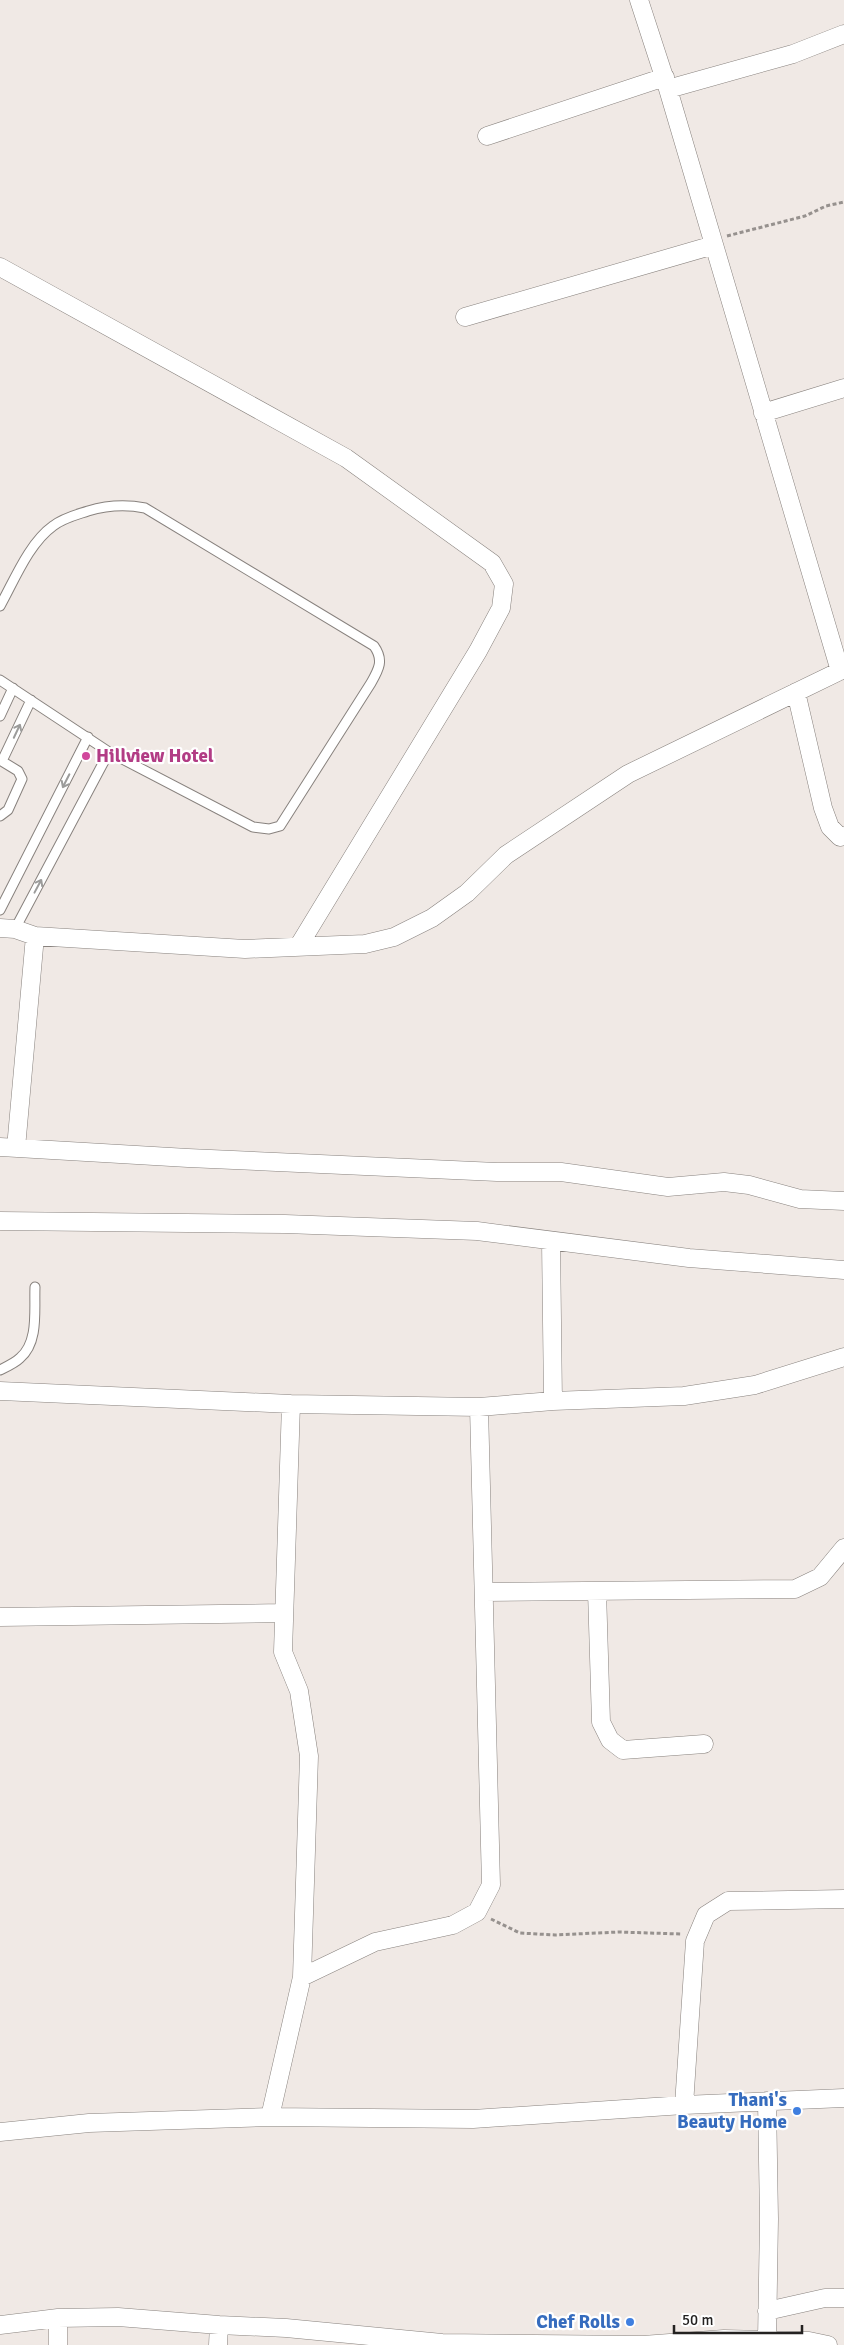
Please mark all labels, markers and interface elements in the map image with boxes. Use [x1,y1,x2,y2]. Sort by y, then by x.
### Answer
one-way arrow [12,723,22,738]
place label: Hillview Hotel [96,744,214,768]
marker: Hillview Hotel [80,750,92,762]
one-way arrow [61,773,71,788]
one-way arrow [33,879,43,894]
place label: Thani's Beauty Home [677,2088,787,2134]
marker: Thani's Beauty Home [791,2105,803,2117]
scale bar [674,2302,802,2334]
place label: Chef Rolls [536,2310,620,2334]
text: 50 m [682,2311,713,2329]
marker: Chef Rolls [624,2316,636,2328]

